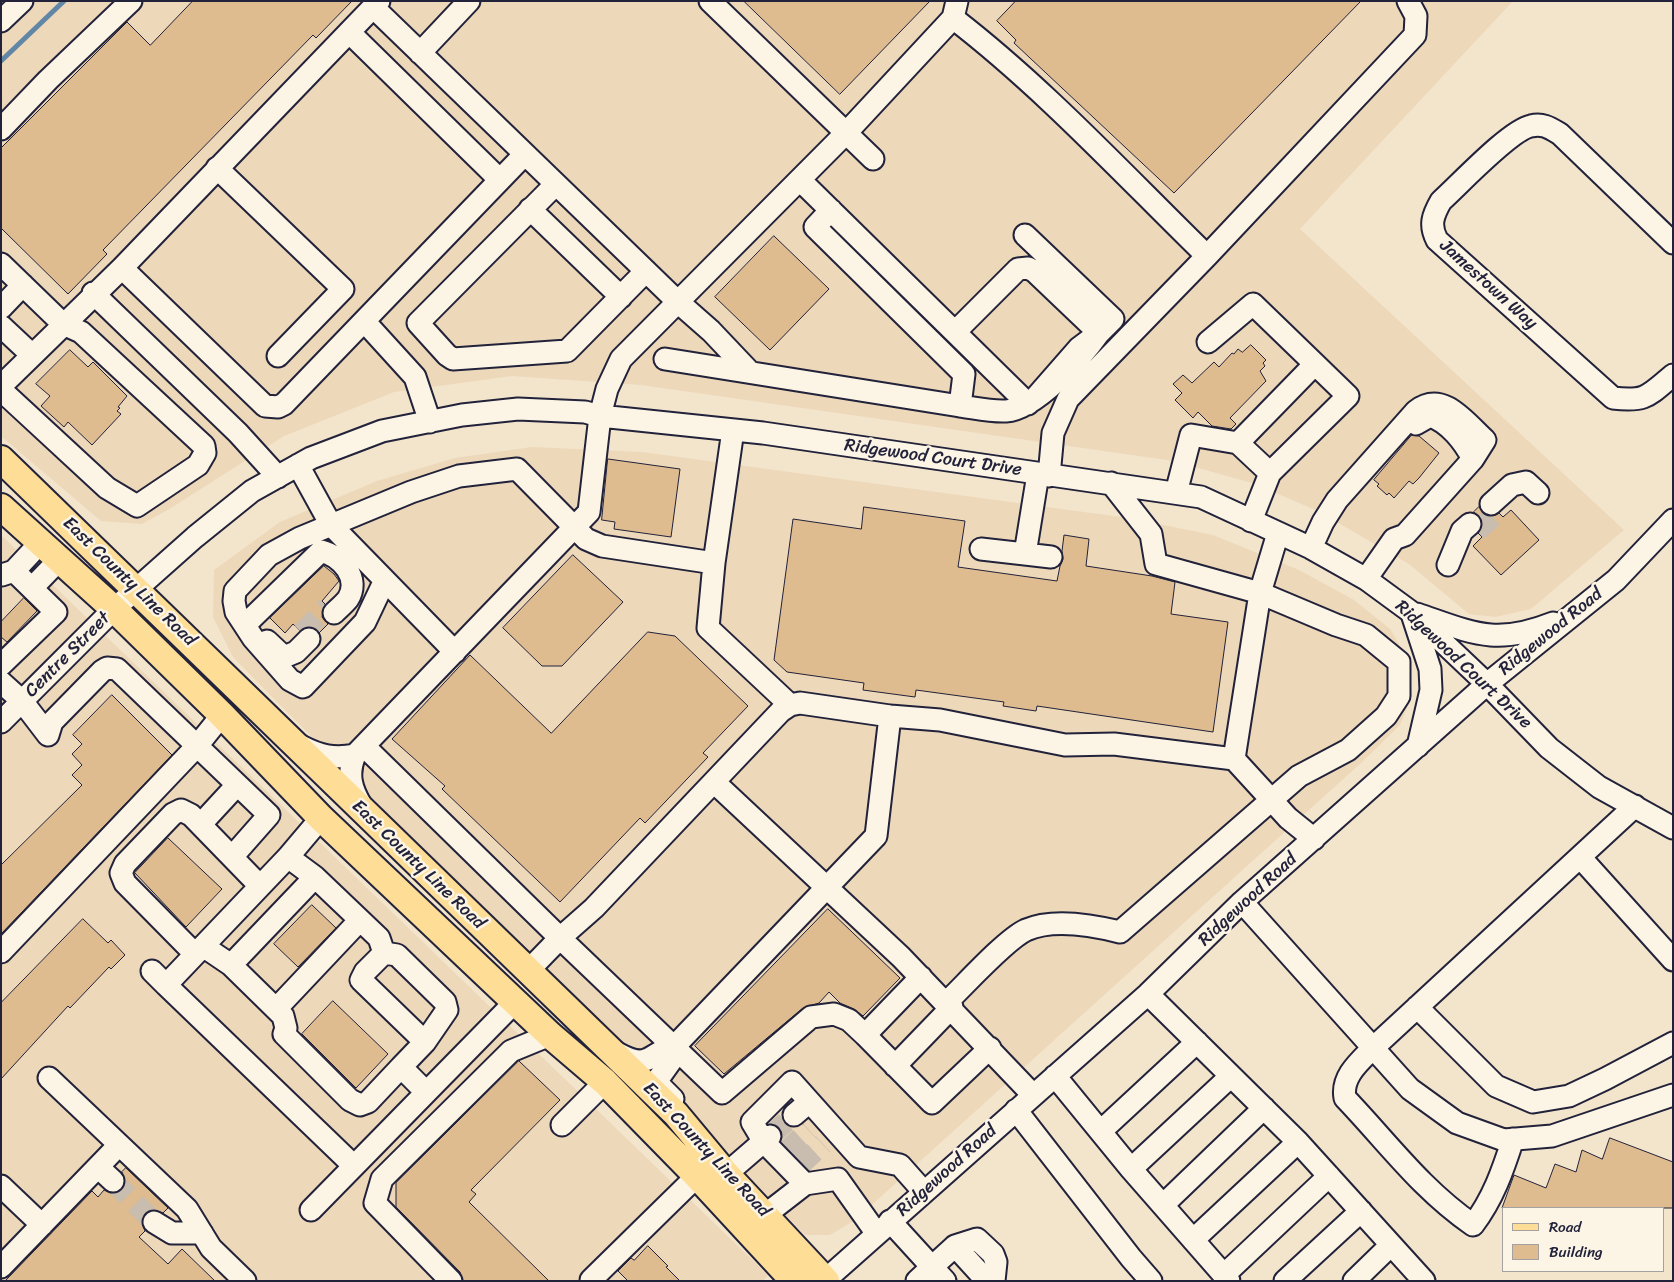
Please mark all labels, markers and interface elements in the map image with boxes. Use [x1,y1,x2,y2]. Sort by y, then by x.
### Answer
street label: Jamestown Way [1435,235,1541,335]
street label: Ridgewood Court Drive [843,435,1023,481]
street label: East County Line Road [58,513,200,651]
street label: Ridgewood Road [1495,584,1607,680]
street label: Ridgewood Court Drive [1390,596,1536,734]
street label: Centre Street [21,608,115,702]
street label: East County Line Road [347,796,489,934]
street label: Ridgewood Road [1194,849,1302,951]
street label: East County Line Road [638,1078,774,1222]
street label: Ridgewood Road [893,1120,1001,1222]
legend [1502,1207,1664,1272]
text: Road [1549,1214,1581,1240]
text: Building [1549,1239,1603,1265]

